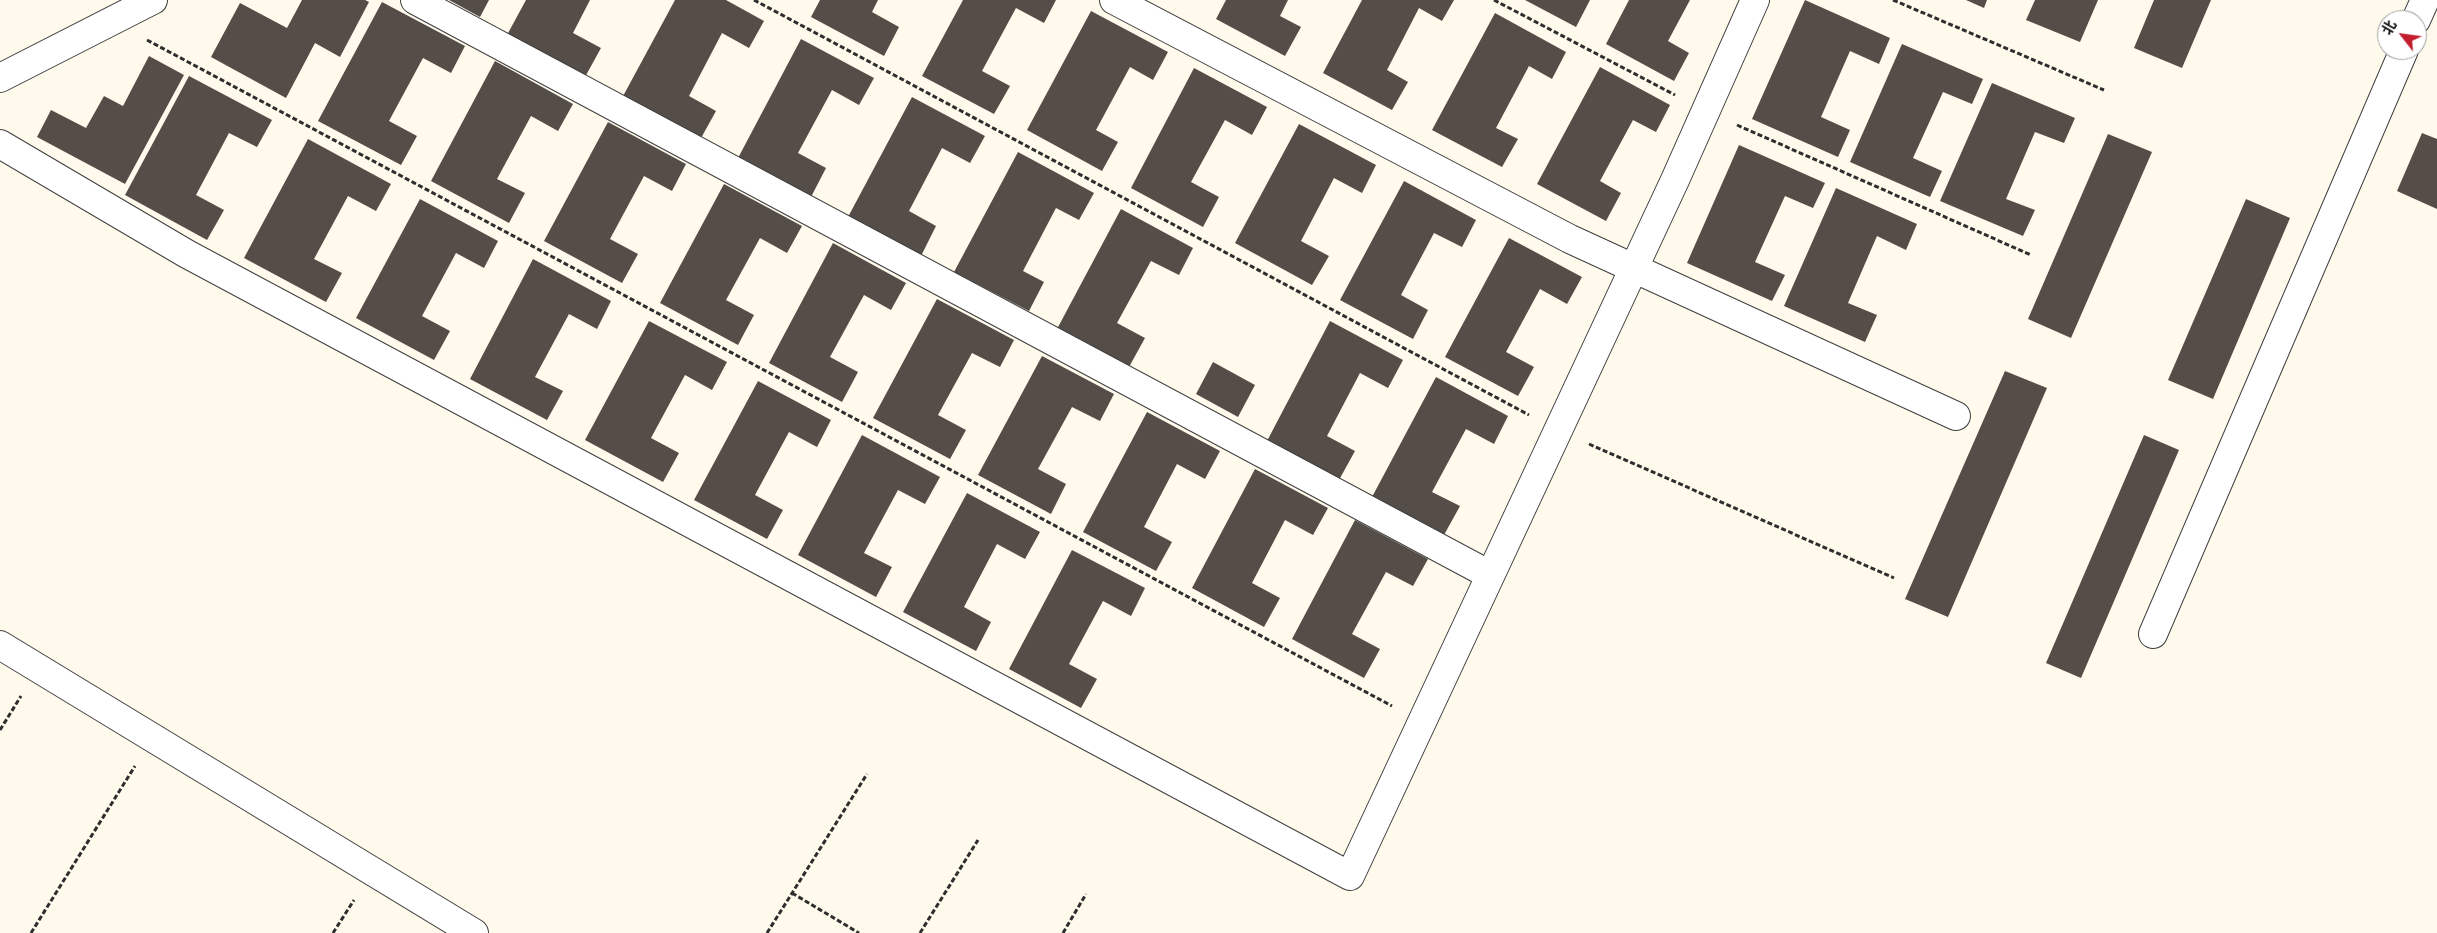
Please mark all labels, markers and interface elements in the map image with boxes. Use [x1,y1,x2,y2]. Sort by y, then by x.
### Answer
north arrow [2377,10,2427,60]
text: 北 [2377,16,2402,39]

